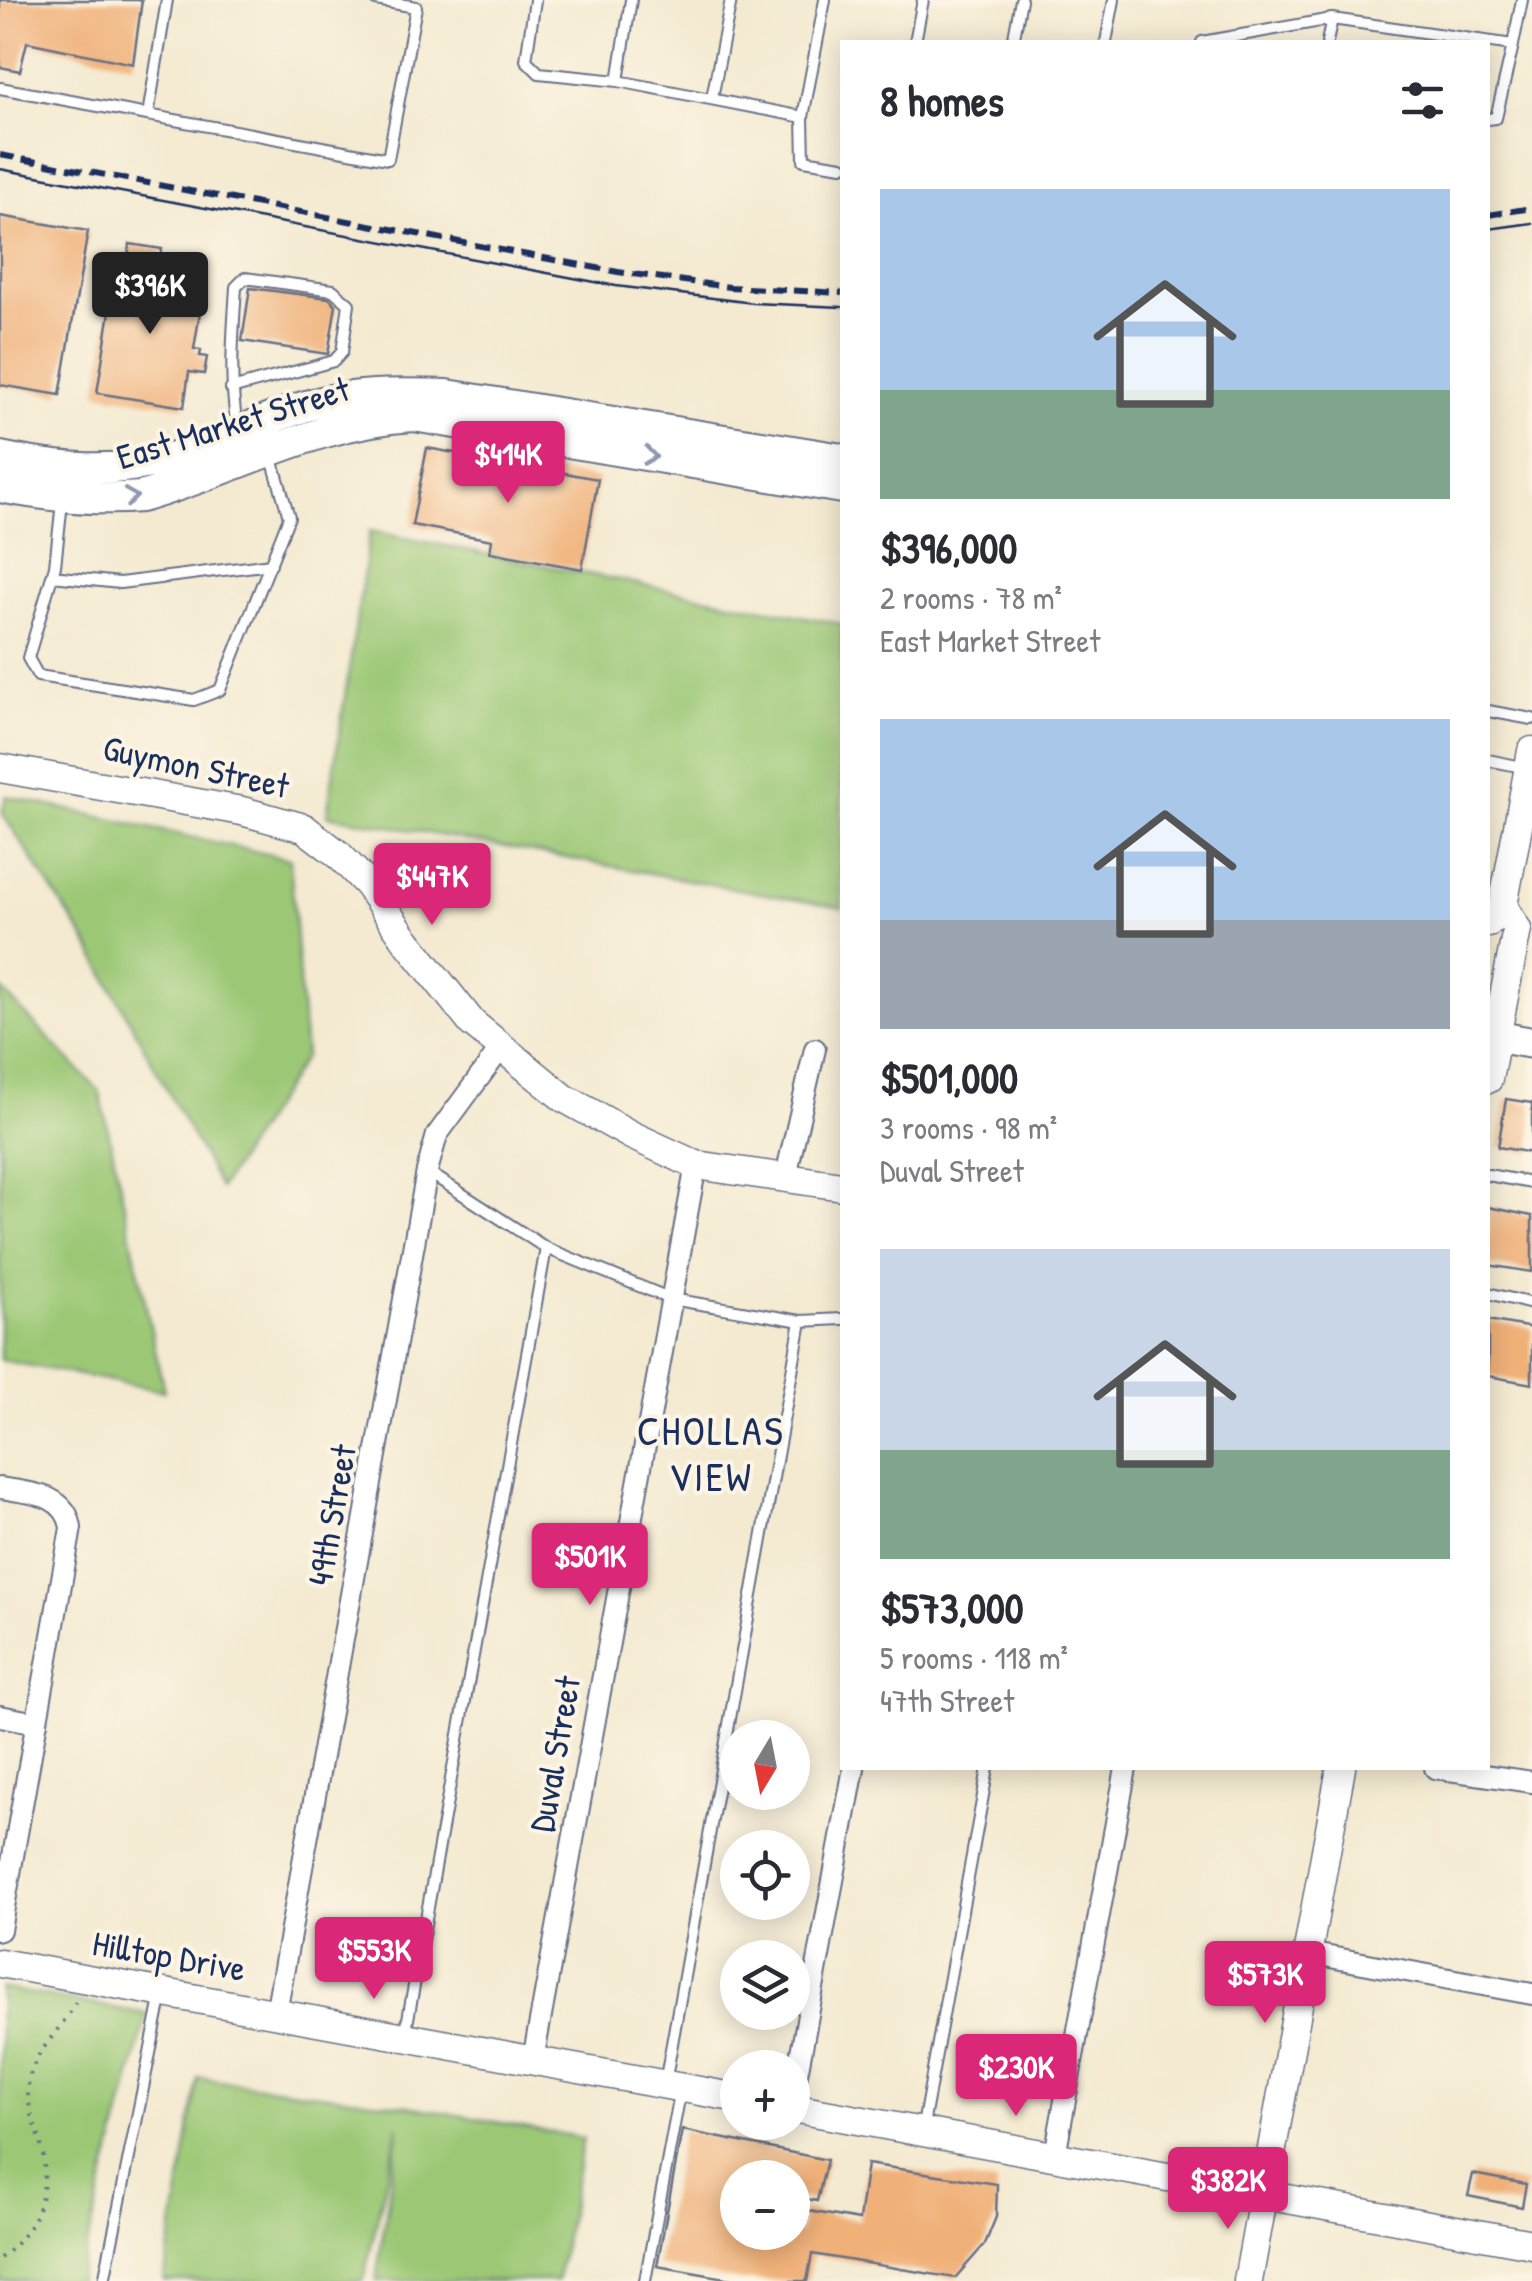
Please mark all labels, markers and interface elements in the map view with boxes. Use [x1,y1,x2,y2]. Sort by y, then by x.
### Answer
text: 8 homes [880,72,1004,129]
icon: filters [1395,73,1450,128]
pin: $396K [80,252,220,337]
icon: home [1075,254,1255,434]
text: $396K [114,263,186,306]
street label: East Market Street [111,365,356,480]
pin: $414K [438,421,578,506]
text: $414K [474,432,542,475]
one-way arrow [641,445,658,466]
one-way arrow [123,487,140,508]
text: $396,000 [880,519,1017,576]
text: 2 rooms · 78 m² [880,576,1062,619]
text: East Market Street [880,619,1100,662]
street label: Guymon Street [99,724,294,809]
icon: home [1075,784,1255,964]
pin: $447K [362,843,502,928]
text: $447K [396,854,468,897]
text: $501,000 [880,1049,1018,1106]
text: 3 rooms · 98 m² [880,1106,1057,1149]
text: Duval Street [880,1149,1024,1192]
icon: home [1075,1314,1255,1494]
district label: CHOLLAS VIEW [637,1403,785,1503]
street label: 49th Street [296,1440,367,1589]
pin: $501K [520,1523,660,1608]
text: $501K [554,1534,626,1577]
text: $573,000 [880,1579,1024,1636]
text: 5 rooms · 118 m² [880,1636,1068,1679]
street label: Duval Street [518,1671,591,1835]
text: 47th Street [880,1679,1014,1722]
north arrow [720,1720,810,1810]
map controls [720,1720,810,2250]
button: locate [720,1830,810,1920]
pin: $553K [304,1917,444,2002]
street label: Hilltop Drive [89,1919,249,1992]
text: $553K [337,1928,411,1971]
button: layers [720,1940,810,2030]
pin: $573K [1195,1941,1335,2026]
text: $573K [1227,1952,1303,1995]
pin: $230K [946,2034,1086,2119]
text: $230K [978,2045,1054,2088]
button: + [720,2050,810,2140]
pin: $382K [1158,2147,1298,2232]
text: $382K [1190,2158,1266,2201]
button: − [720,2160,810,2250]

